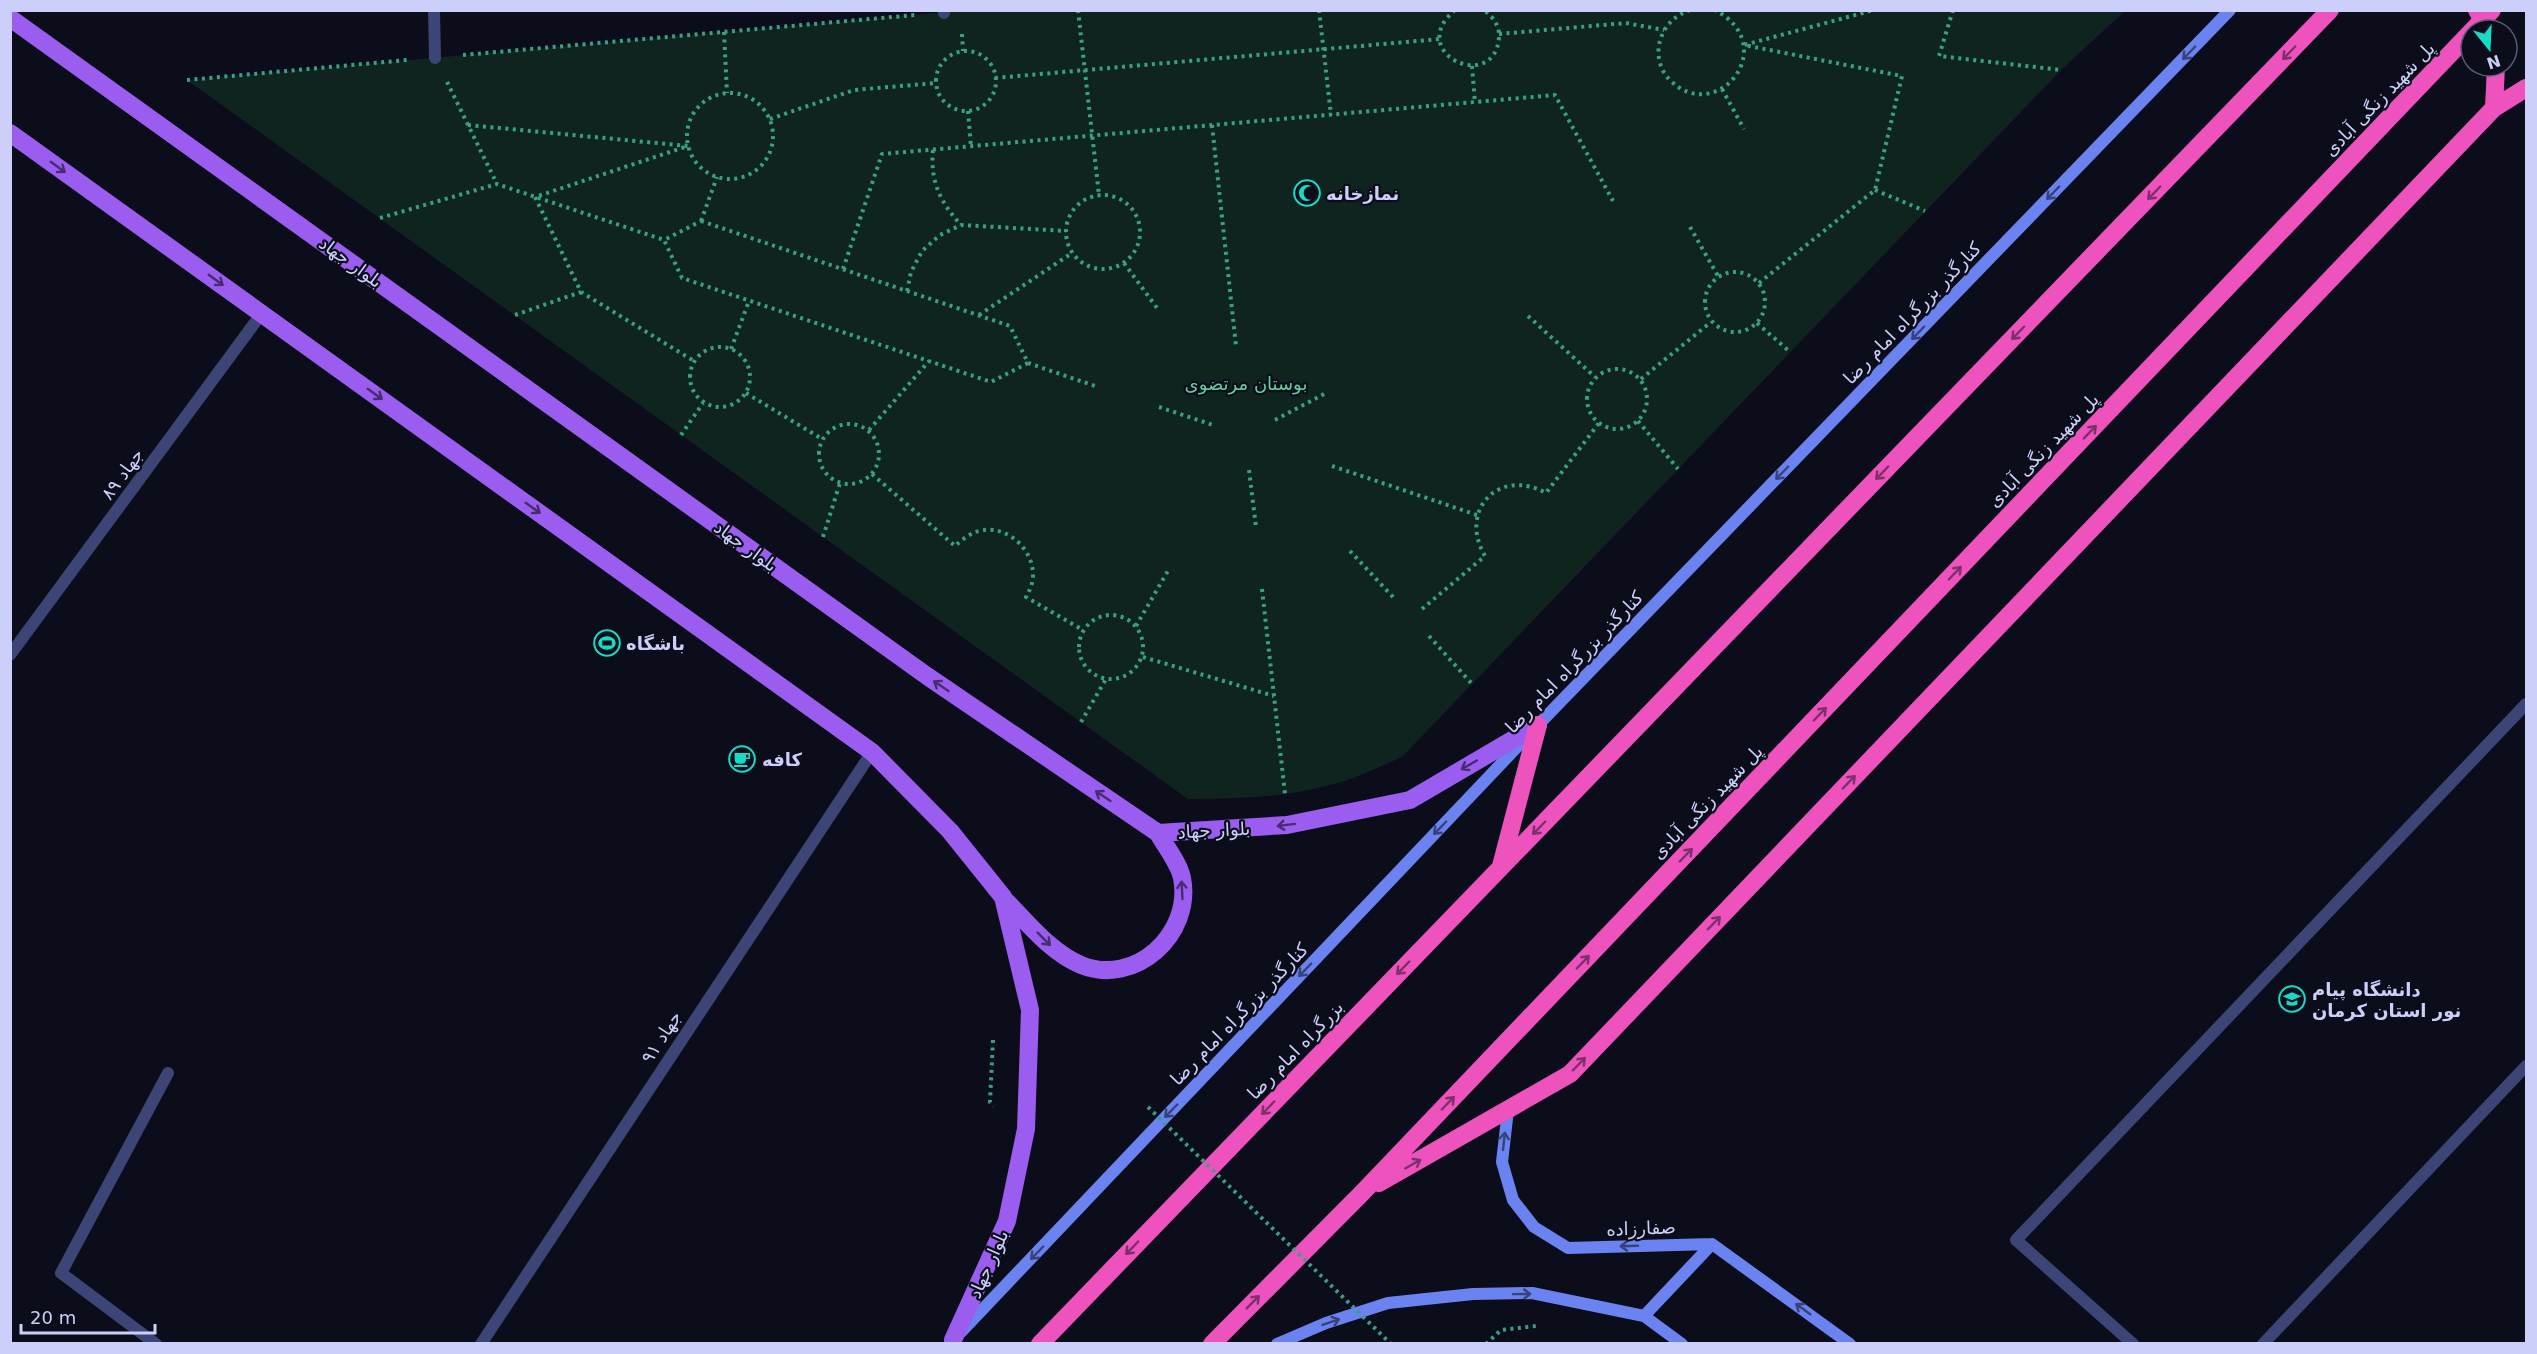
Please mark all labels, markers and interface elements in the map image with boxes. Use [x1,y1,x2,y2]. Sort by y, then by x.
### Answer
north arrow [2459,18,2519,78]
street label: پل شهید زنگی آبادی [2319,37,2439,161]
one-way arrow [2182,45,2196,60]
one-way arrow [2282,45,2297,60]
text: N [2484,51,2503,73]
one-way arrow [49,161,66,173]
mosque icon: نمازخانه [1292,178,1322,208]
place label: نمازخانه [1326,183,1399,204]
one-way arrow [2046,185,2061,200]
one-way arrow [2146,185,2161,200]
street label: بلوار جهاد [315,232,387,293]
street label: کنارگذر بزرگراه امام رضا [1839,237,1986,389]
one-way arrow [208,274,224,286]
one-way arrow [1910,325,1925,340]
one-way arrow [2011,325,2025,340]
park label: بوستان مرتضوی [1185,373,1307,395]
one-way arrow [366,388,382,400]
street label: پل شهید زنگی آبادی [1983,388,2103,512]
one-way arrow [2082,424,2097,439]
street label: جهاد ۸۹ [96,444,148,504]
one-way arrow [1775,465,1789,480]
one-way arrow [1875,465,1890,480]
one-way arrow [524,502,541,514]
street label: بلوار جهاد [710,516,782,577]
one-way arrow [1948,565,1962,580]
street label: کنارگذر بزرگراه امام رضا [1501,586,1648,738]
sports icon: باشگاه [592,628,622,658]
place label: باشگاه [626,633,685,654]
one-way arrow [934,680,950,692]
one-way arrow [1813,706,1828,721]
street label: پل شهید زنگی آبادی [1647,740,1767,864]
cafe icon: کافه [727,744,757,774]
place label: کافه [762,749,802,770]
one-way arrow [1461,760,1478,772]
one-way arrow [1842,775,1856,790]
one-way arrow [1094,789,1111,802]
street label: بلوار جهاد [1177,818,1251,843]
one-way arrow [1277,819,1296,830]
one-way arrow [1532,820,1546,835]
one-way arrow [1432,821,1447,836]
one-way arrow [1678,847,1693,862]
one-way arrow [1177,880,1188,900]
one-way arrow [1707,916,1721,931]
one-way arrow [1037,931,1052,946]
street label: کنارگذر بزرگراه امام رضا [1165,938,1313,1090]
one-way arrow [1576,955,1590,970]
one-way arrow [1396,961,1411,976]
one-way arrow [1298,962,1312,977]
place label: دانشگاه پیام نور استان کرمان [2312,979,2461,1022]
school or university icon: دانشگاه پیام نور استان کرمان [2277,984,2307,1014]
street label: بزرگراه امام رضا [1243,996,1347,1104]
street label: جهاد ۹۱ [636,1007,686,1068]
one-way arrow [1572,1057,1586,1072]
one-way arrow [1441,1095,1455,1110]
one-way arrow [1261,1101,1275,1116]
one-way arrow [1164,1104,1178,1119]
one-way arrow [1499,1132,1510,1152]
one-way arrow [1403,1158,1421,1169]
street label: صفارزاده [1606,1216,1676,1240]
street label: بلوار جهاد [964,1227,1013,1302]
one-way arrow [1125,1241,1140,1256]
one-way arrow [1619,1241,1639,1252]
one-way arrow [1029,1245,1044,1260]
one-way arrow [1512,1288,1532,1299]
one-way arrow [1245,1295,1260,1310]
scale bar [21,1297,154,1335]
one-way arrow [1795,1303,1811,1315]
text: 20 m [30,1307,76,1328]
one-way arrow [1321,1315,1340,1326]

